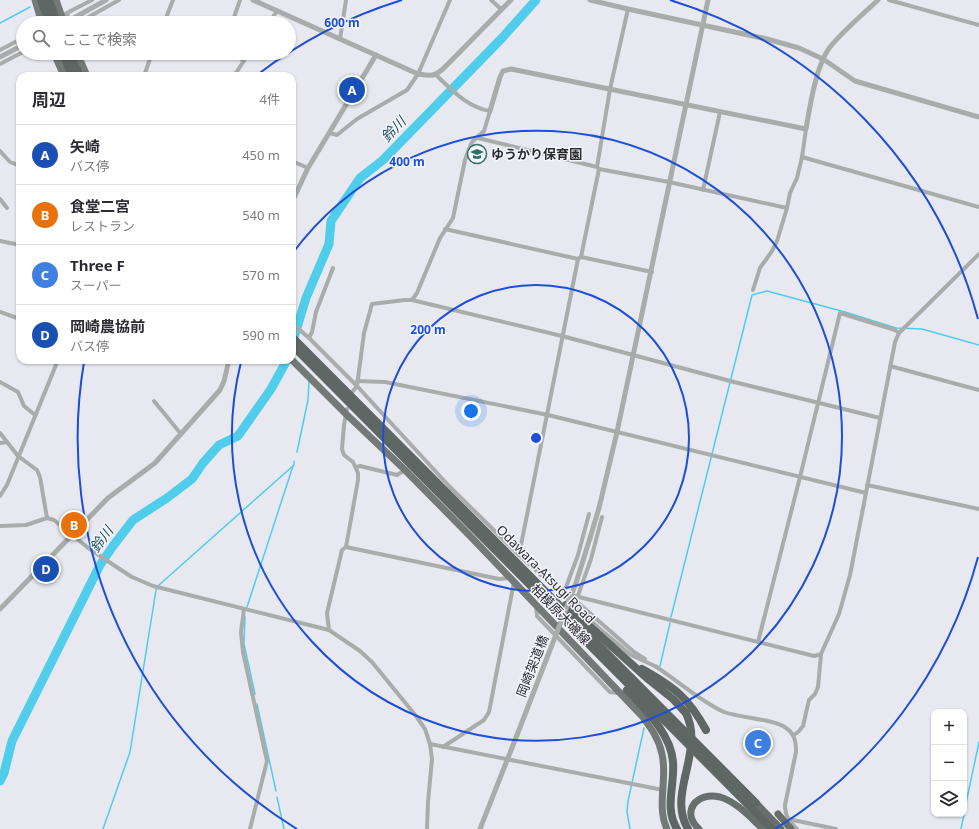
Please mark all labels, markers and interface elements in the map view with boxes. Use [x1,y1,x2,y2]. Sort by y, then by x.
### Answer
text: 600 m [324,14,360,31]
search box [16,16,296,60]
icon: search [30,27,52,49]
text: ここで検索 [62,29,137,49]
pin: A [339,75,365,105]
text: 周辺 [32,88,66,111]
text: 4件 [260,90,280,108]
water label: 鈴川 [376,111,411,146]
text: 矢崎 [70,136,100,156]
school or university icon: ゆうかり保育園 [466,143,488,165]
place label: ゆうかり保育園 [491,145,582,163]
text: A [41,146,50,164]
text: 450 m [242,146,280,164]
text: 400 m [389,153,425,170]
text: バス停 [70,157,109,175]
text: 食堂二宮 [70,196,130,216]
text: B [41,206,49,224]
text: 540 m [242,206,280,224]
text: レストラン [70,217,135,235]
text: Three F [70,255,125,275]
text: C [41,266,49,284]
text: 570 m [242,266,280,284]
text: スーパー [70,276,122,294]
text: 岡崎農協前 [70,316,145,336]
text: 200 m [410,321,446,338]
text: D [40,326,50,344]
text: 590 m [242,326,280,344]
text: バス停 [70,337,109,355]
your location [461,401,481,421]
centre of rings [529,431,543,445]
pin: B [61,510,87,540]
water label: 鈴川 [85,520,118,556]
street label: Odawara-Atsugi Road [493,521,599,627]
pin: D [33,554,59,584]
street label: 相模原大磯線 [527,580,595,648]
street label: 岡崎架道橋 [512,632,552,700]
map controls [931,709,967,817]
button: + [931,709,967,745]
pin: C [745,728,771,758]
button: − [931,745,967,781]
button: layers [931,781,967,817]

